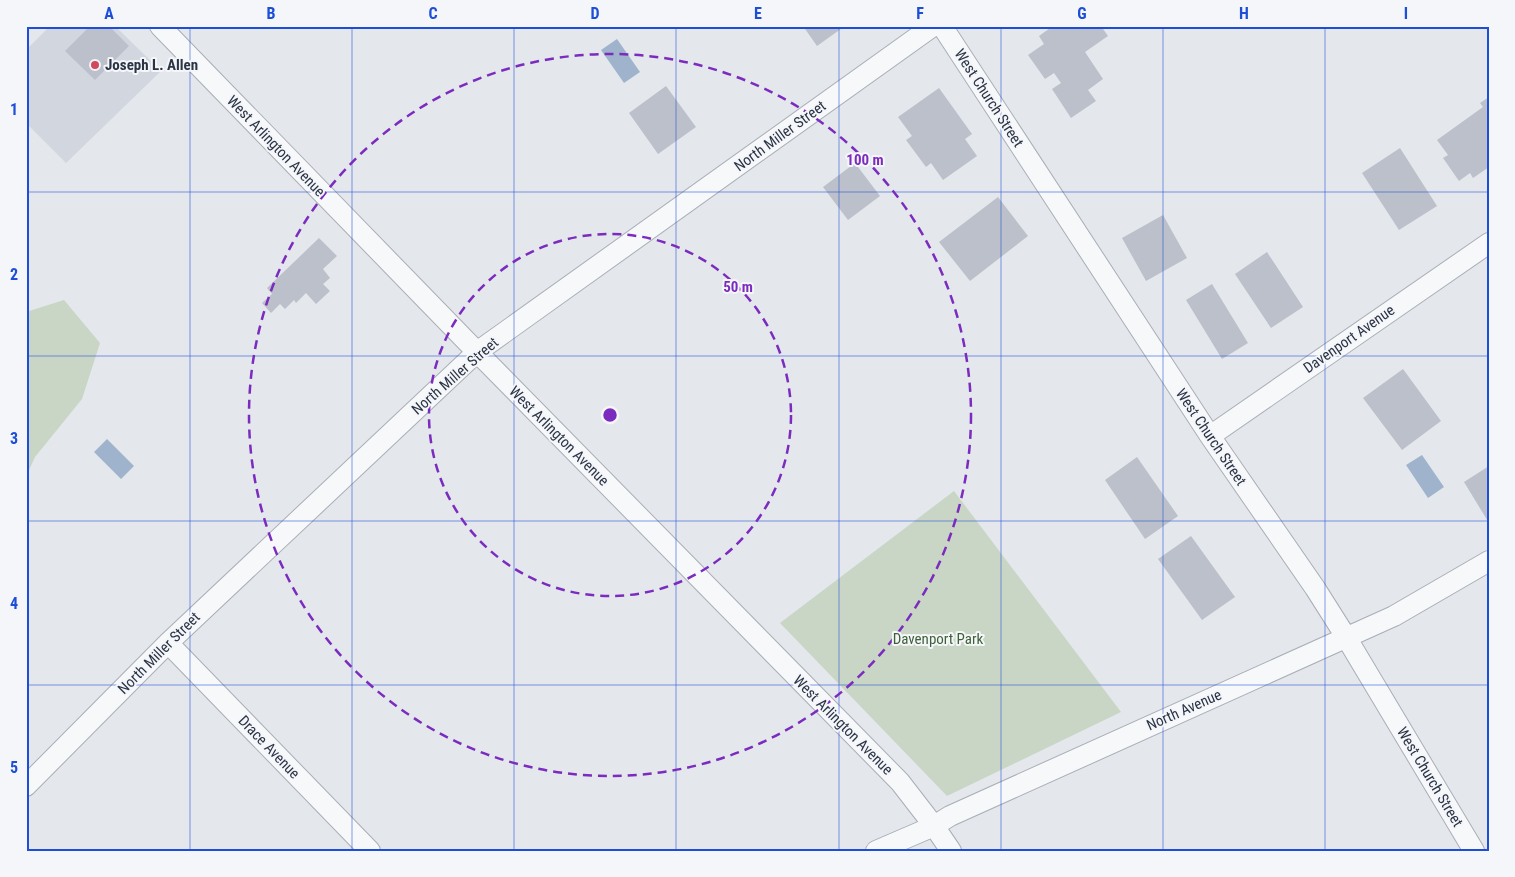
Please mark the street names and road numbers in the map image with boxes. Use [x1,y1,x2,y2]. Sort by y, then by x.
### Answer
street label: West Church Street [951,46,1027,150]
street label: West Arlington Avenue [223,92,329,200]
street label: North Miller Street [731,97,829,175]
street label: Davenport Avenue [1300,301,1398,377]
street label: North Miller Street [408,334,502,418]
street label: West Arlington Avenue [505,382,613,490]
street label: West Church Street [1172,385,1250,489]
street label: North Miller Street [114,608,204,698]
street label: West Arlington Avenue [789,671,897,779]
street label: North Avenue [1144,685,1224,735]
street label: Drace Avenue [235,712,303,782]
street label: West Church Street [1393,724,1467,830]

